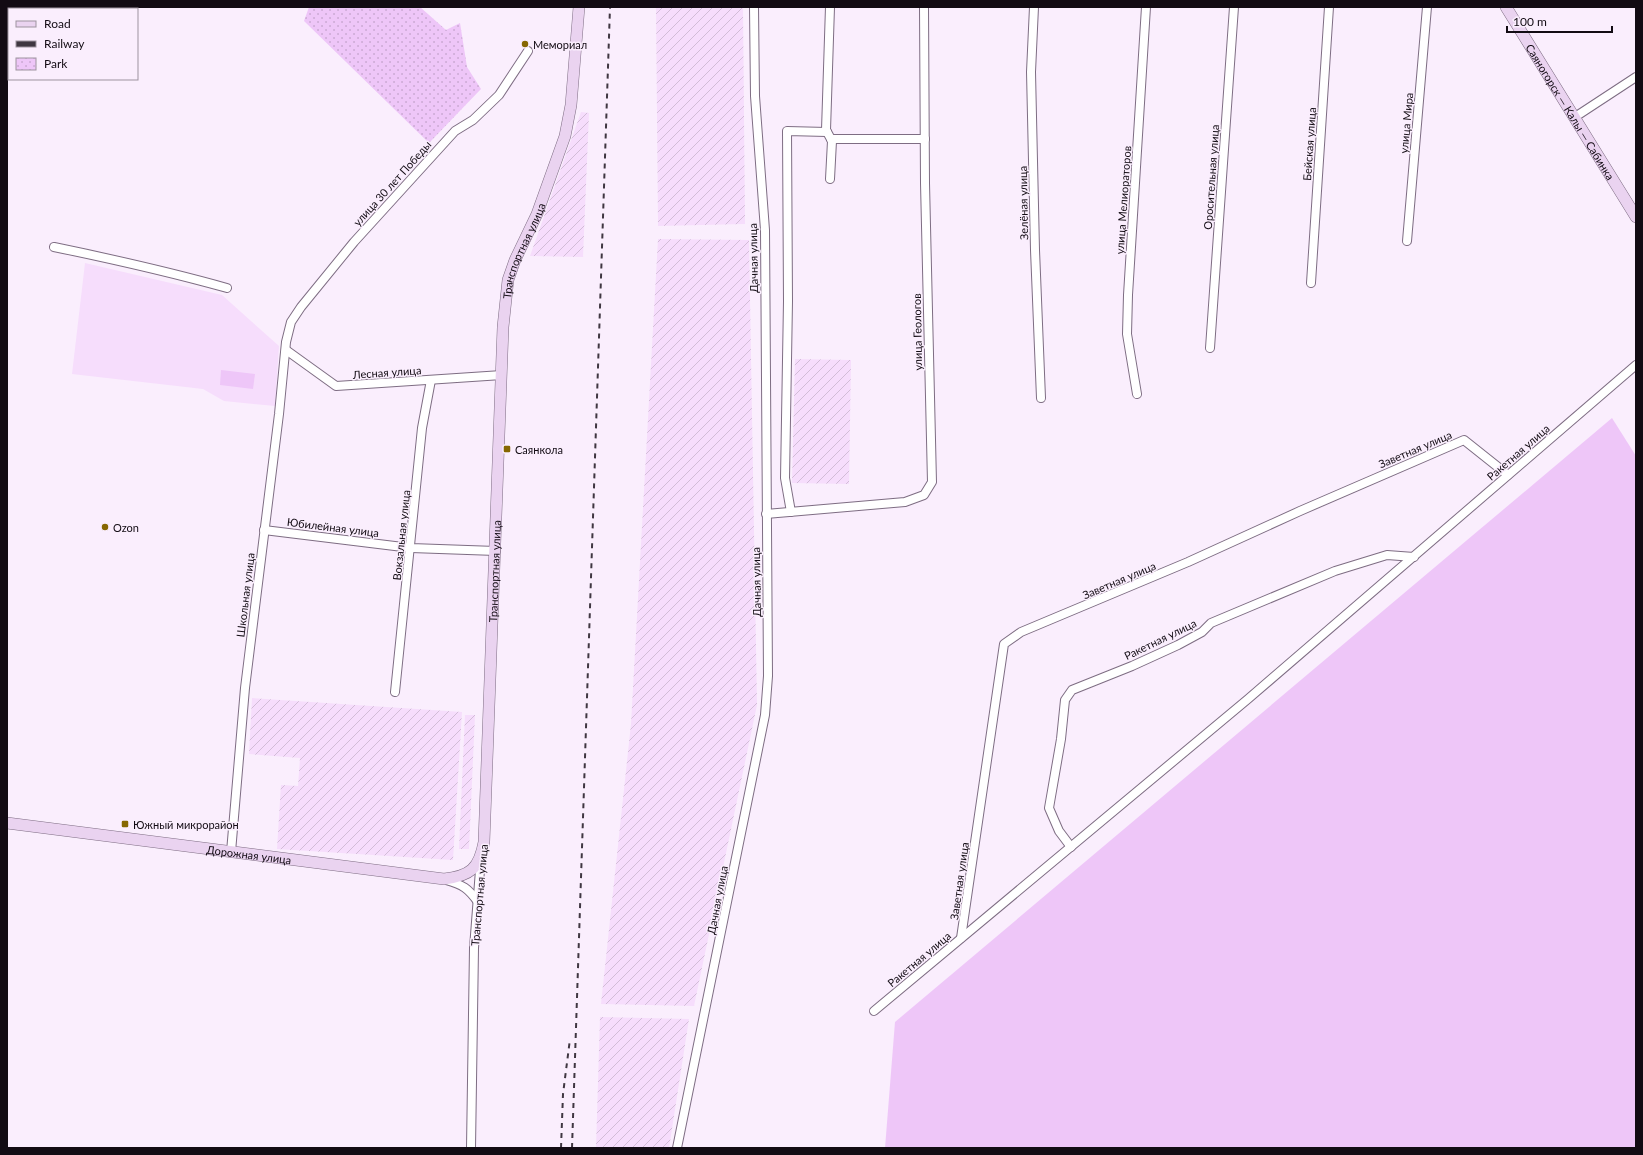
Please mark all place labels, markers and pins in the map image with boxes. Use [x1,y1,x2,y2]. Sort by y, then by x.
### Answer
place label: Мемориал [533,38,587,51]
marker: Мемориал [520,39,530,49]
place label: Саянкола [515,443,563,456]
marker: Саянкола [502,444,512,454]
place label: Ozon [113,521,139,534]
marker: Ozon [100,522,110,532]
place label: Южный микрорайон [133,818,239,831]
marker: Южный микрорайон [120,819,130,829]

